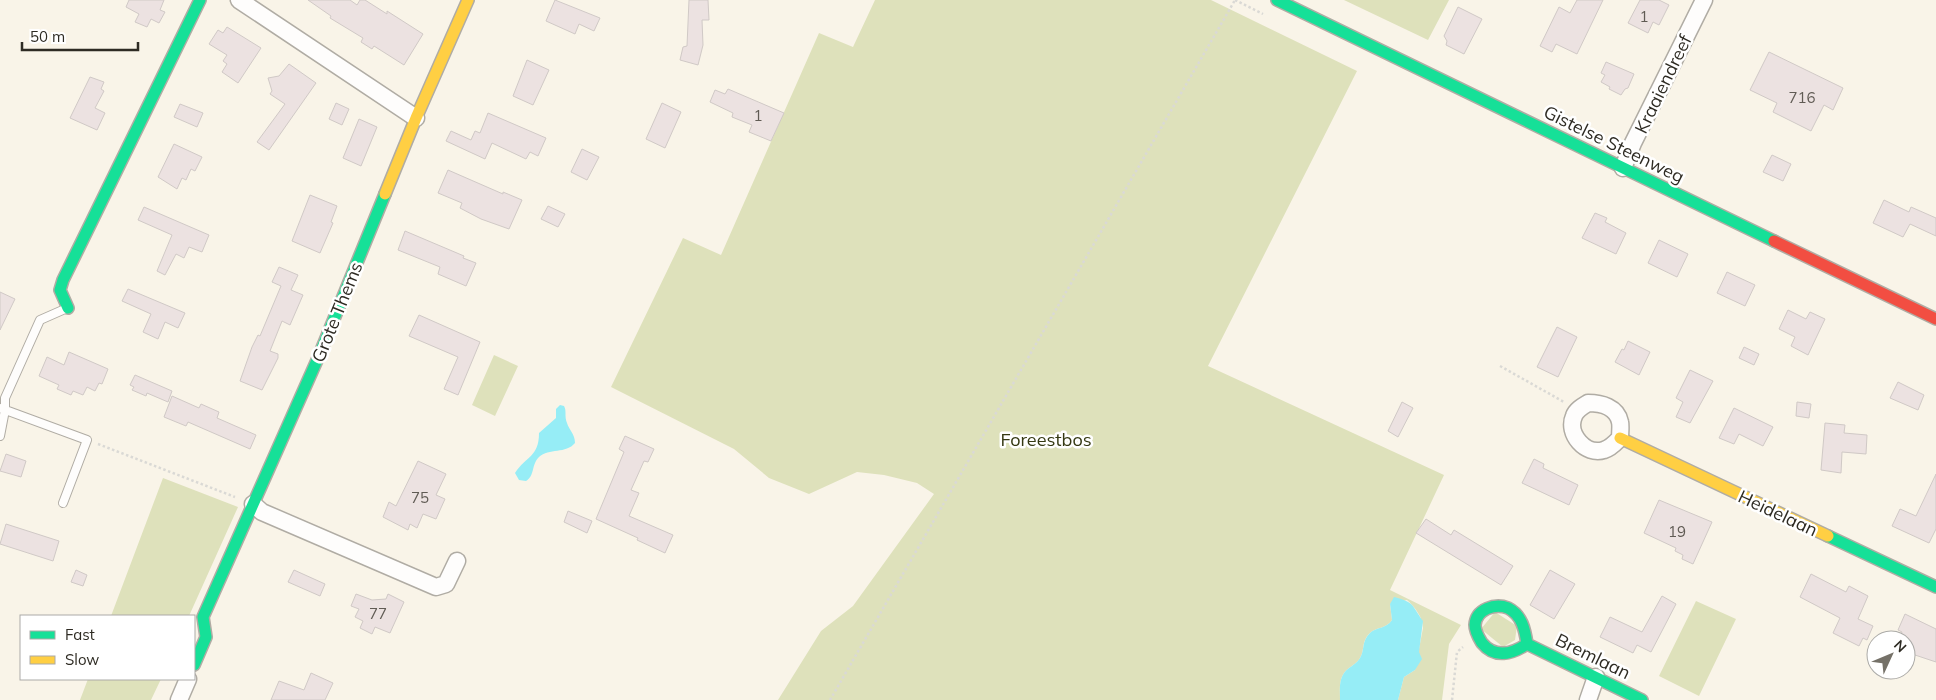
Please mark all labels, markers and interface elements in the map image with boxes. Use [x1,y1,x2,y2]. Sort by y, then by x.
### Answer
house number: 1 [1639,7,1649,26]
scale bar [22,20,139,52]
text: 50 m [30,27,65,46]
street label: Kraaiendreef [1629,30,1697,137]
house number: 716 [1788,88,1816,107]
street label: Gistelse Steenweg [1540,100,1688,188]
house number: 1 [753,106,763,125]
street label: Grote Thems [306,258,368,366]
park label: Foreestbos [1000,428,1092,451]
street label: Heidelaan [1735,485,1821,541]
house number: 75 [411,488,429,507]
house number: 19 [1668,522,1686,541]
house number: 77 [369,604,387,623]
legend [20,615,195,680]
text: Fast [65,625,95,644]
street label: Bremlaan [1552,628,1634,684]
north arrow [1866,630,1916,680]
text: N [1890,636,1910,656]
text: Slow [65,650,99,669]

